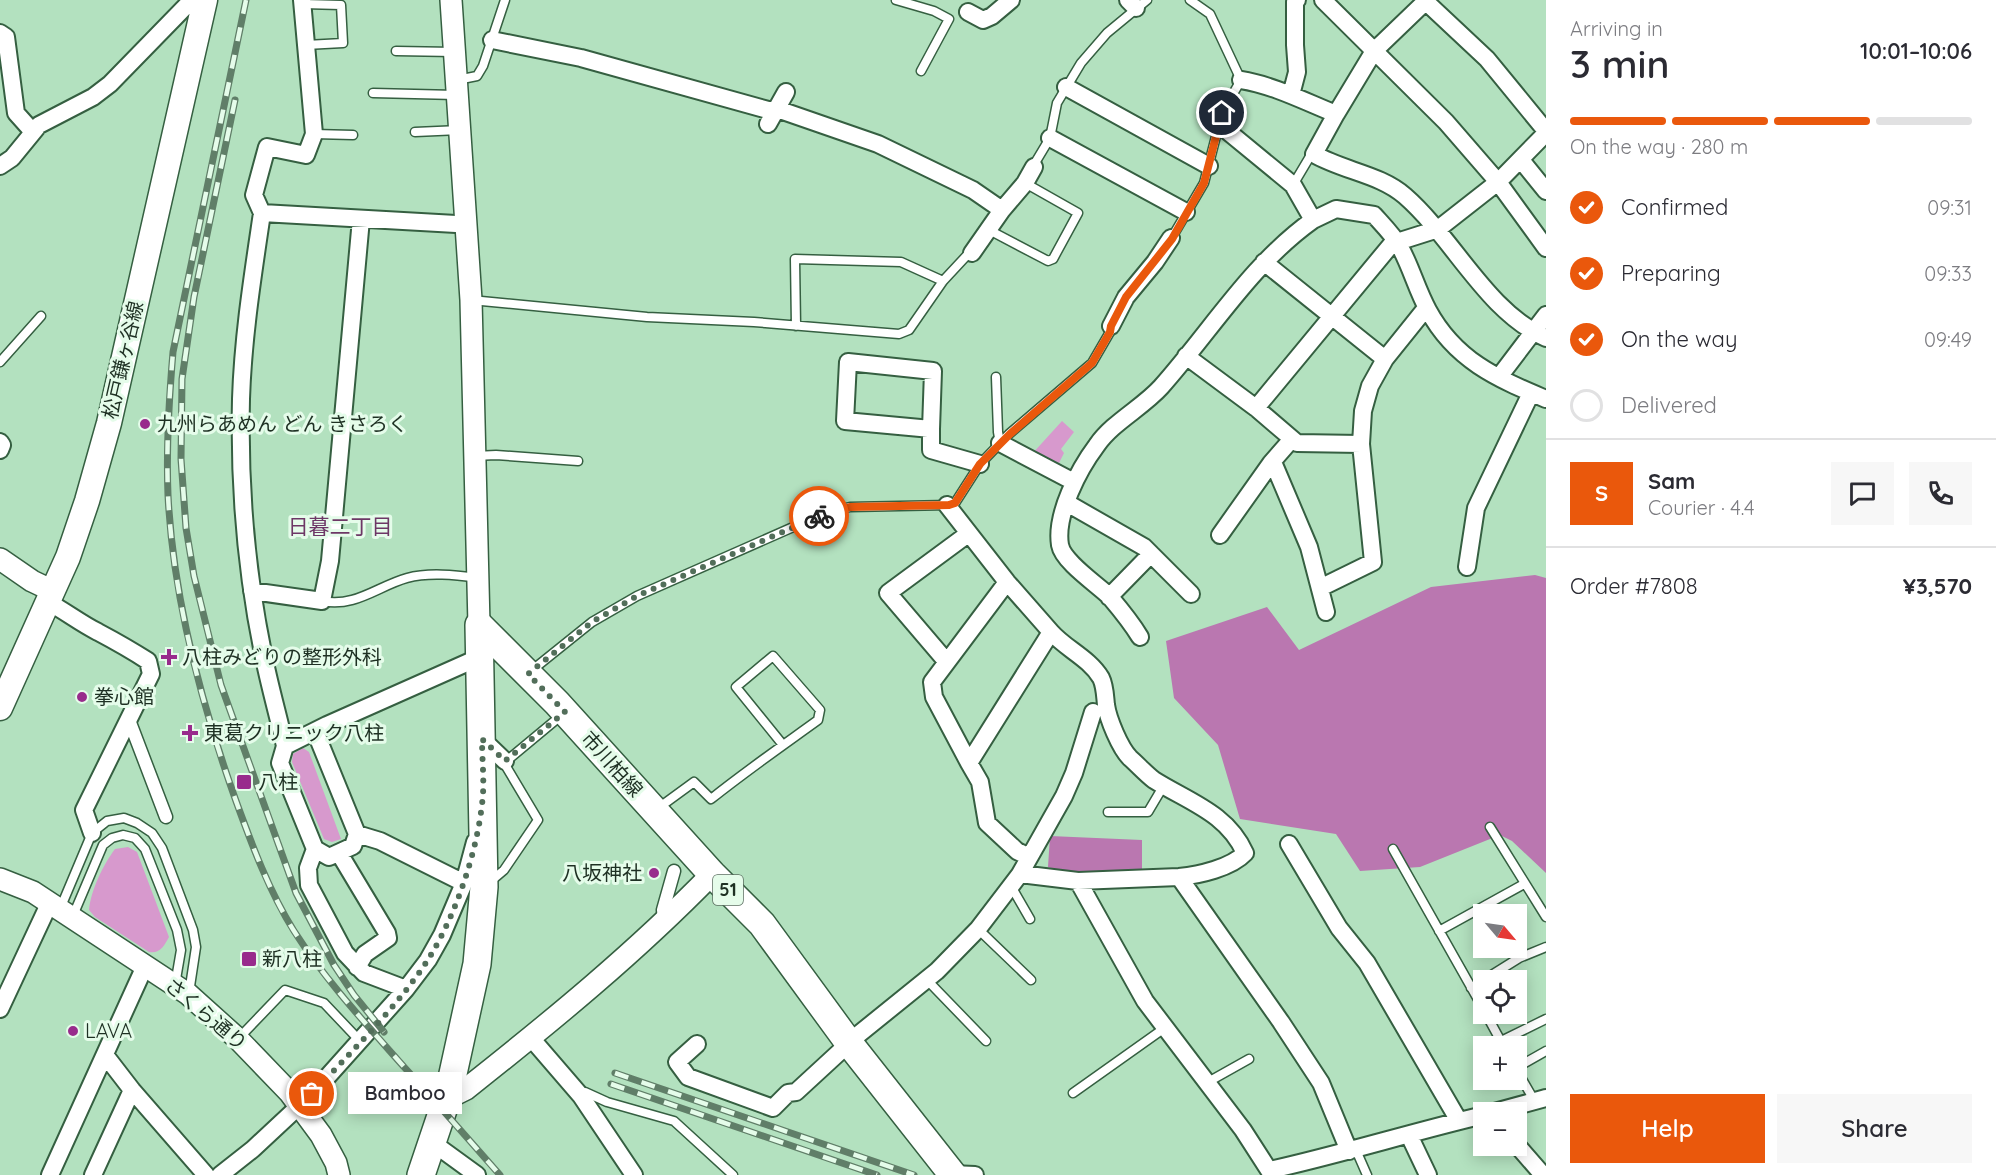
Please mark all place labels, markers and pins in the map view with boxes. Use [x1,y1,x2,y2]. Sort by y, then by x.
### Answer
pin [1196,87,1247,138]
place label: 九州らあめん どん きさろく [157,411,408,436]
marker: 九州らあめん どん きさろく [138,417,152,431]
place label: 八柱みどりの整形外科 [182,644,382,669]
marker: 八柱みどりの整形外科 [160,648,178,666]
place label: 拳心館 [94,684,154,709]
marker: 拳心館 [75,690,89,704]
place label: 東葛クリニック八柱 [204,720,384,745]
marker: 東葛クリニック八柱 [181,724,199,742]
place label: 八柱 [258,769,298,794]
marker: 八柱 [235,773,253,791]
place label: 八坂神社 [562,860,642,885]
marker: 八坂神社 [647,866,661,880]
place label: 新八柱 [262,946,322,971]
marker: 新八柱 [240,950,258,968]
place label: LAVA [85,1018,132,1043]
marker: LAVA [66,1024,80,1038]
pin [286,1068,337,1119]
callout: Bamboo [348,1073,462,1115]

